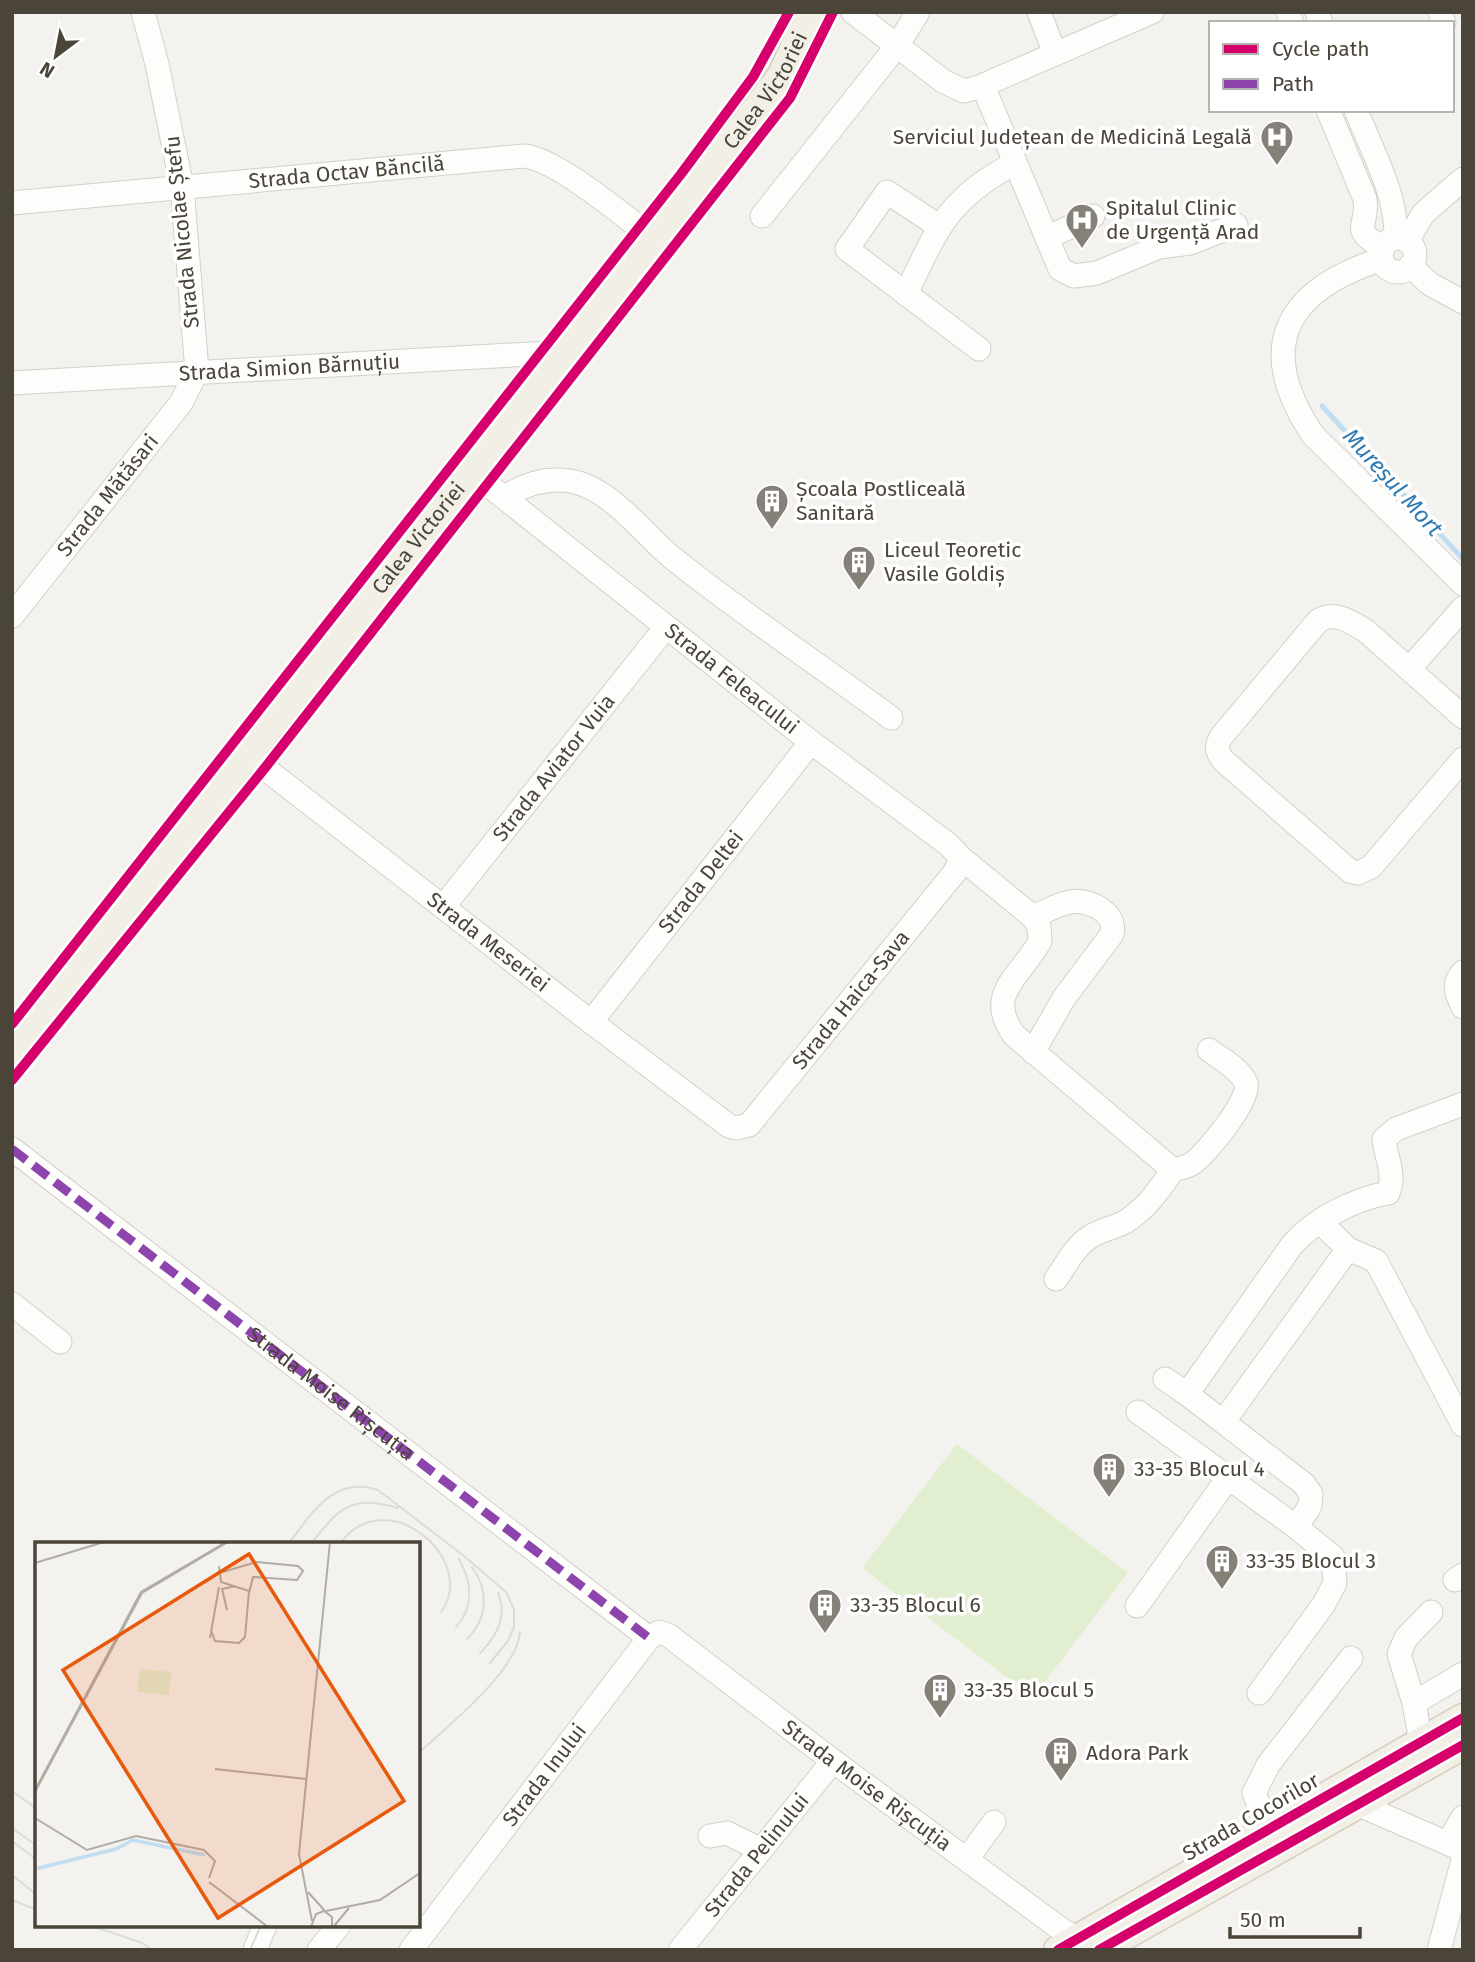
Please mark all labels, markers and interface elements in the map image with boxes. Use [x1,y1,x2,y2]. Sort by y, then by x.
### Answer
north arrow [21,21,91,91]
legend [1209,21,1454,112]
street label: Calea Victoriei [718,28,813,154]
text: Cycle path [1272,36,1370,62]
text: N [36,57,59,83]
text: Path [1272,71,1314,97]
hospital icon: Serviciul Județean de Medicină Legală [1258,118,1296,167]
place label: Serviciul Județean de Medicină Legală [893,124,1252,150]
street label: Strada Nicolae Ștefu [159,134,205,330]
street label: Strada Octav Băncilă [248,150,446,194]
place label: Spitalul Clinic de Urgență Arad [1106,195,1259,245]
hospital icon: Spitalul Clinic de Urgență Arad [1063,201,1101,250]
street label: Strada Simion Bărnuțiu [178,348,401,387]
water label: Mureșul Mort [1337,422,1449,543]
street label: Strada Mătăsari [51,429,164,562]
place label: Școala Postliceală Sanitară [796,476,966,526]
street label: Calea Victoriei [366,477,471,599]
building icon: Școala Postliceală Sanitară [753,482,791,531]
place label: Liceul Teoretic Vasile Goldiș [884,537,1021,587]
building icon: Liceul Teoretic Vasile Goldiș [840,543,878,592]
street label: Strada Feleacului [660,618,804,740]
street label: Strada Aviator Vuia [487,689,621,847]
street label: Strada Deltei [653,826,749,939]
street label: Strada Meseriei [422,886,555,998]
street label: Strada Haica-Sava [787,925,915,1075]
street label: Strada Moise Rișcuția [242,1321,420,1466]
building icon: 33-35 Blocul 4 [1090,1450,1128,1499]
place label: 33-35 Blocul 4 [1134,1456,1265,1482]
inset map [35,1542,420,1927]
building icon: 33-35 Blocul 3 [1203,1542,1241,1591]
place label: 33-35 Blocul 3 [1246,1548,1376,1574]
building icon: 33-35 Blocul 6 [806,1586,844,1635]
place label: 33-35 Blocul 6 [850,1592,981,1618]
building icon: 33-35 Blocul 5 [921,1671,959,1720]
place label: 33-35 Blocul 5 [964,1677,1094,1703]
street label: Strada Moise Rișcuția [777,1714,957,1857]
street label: Strada Inului [497,1718,592,1832]
building icon: Adora Park [1042,1734,1080,1783]
place label: Adora Park [1086,1740,1189,1766]
street label: Strada Cocorilor [1178,1767,1324,1867]
street label: Strada Pelinului [699,1788,815,1922]
scale bar [1230,1896,1360,1940]
text: 50 m [1240,1907,1286,1933]

